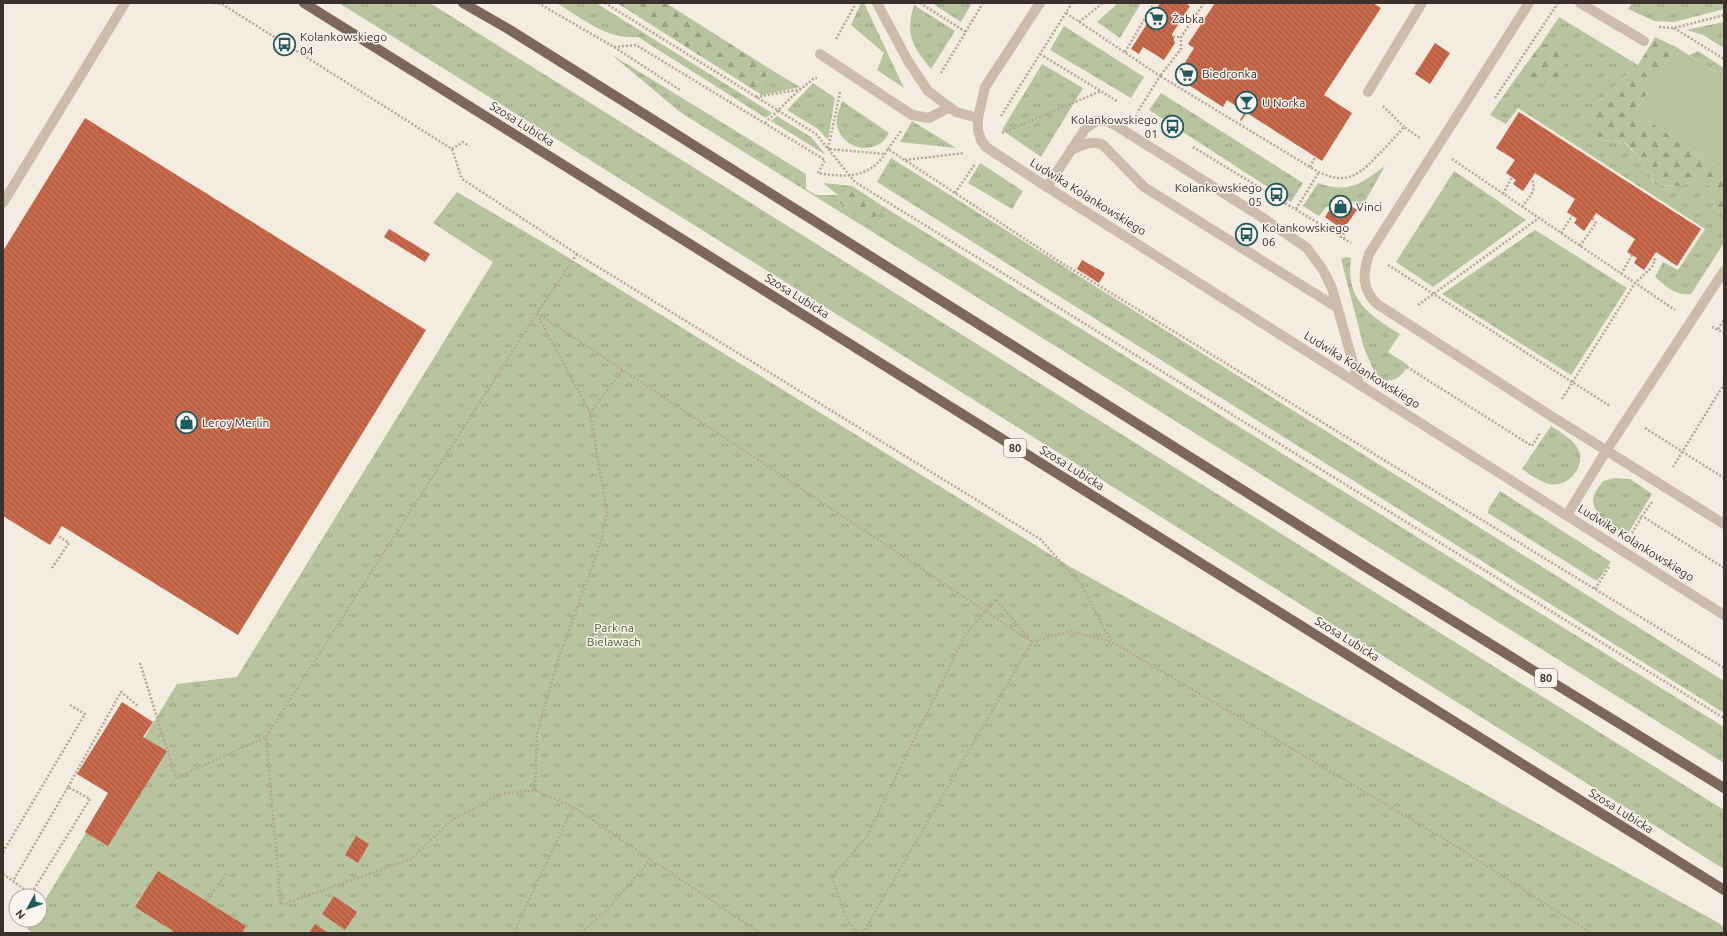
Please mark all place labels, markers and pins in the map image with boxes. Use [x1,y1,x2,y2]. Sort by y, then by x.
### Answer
supermarket icon: Żabka [1143,6,1169,32]
place label: Żabka [1172,12,1204,25]
place label: Kolankowskiego 04 [300,30,387,57]
bus stop icon: Kolankowskiego 04 [271,31,297,57]
supermarket icon: Biedronka [1173,61,1199,87]
place label: Biedronka [1202,67,1257,80]
bar icon: U Norka [1234,90,1260,116]
place label: U Norka [1262,96,1305,109]
place label: Kolankowskiego 01 [1071,113,1158,140]
bus stop icon: Kolankowskiego 01 [1160,114,1186,140]
place label: Kolankowskiego 05 [1175,181,1262,208]
bus stop icon: Kolankowskiego 05 [1264,182,1290,208]
shop icon: Vinci [1327,194,1353,220]
place label: Vinci [1356,200,1382,213]
place label: Kolankowskiego 06 [1262,221,1349,248]
bus stop icon: Kolankowskiego 06 [1233,222,1259,248]
shop icon: Leroy Merlin [173,410,199,436]
place label: Leroy Merlin [202,416,269,429]

